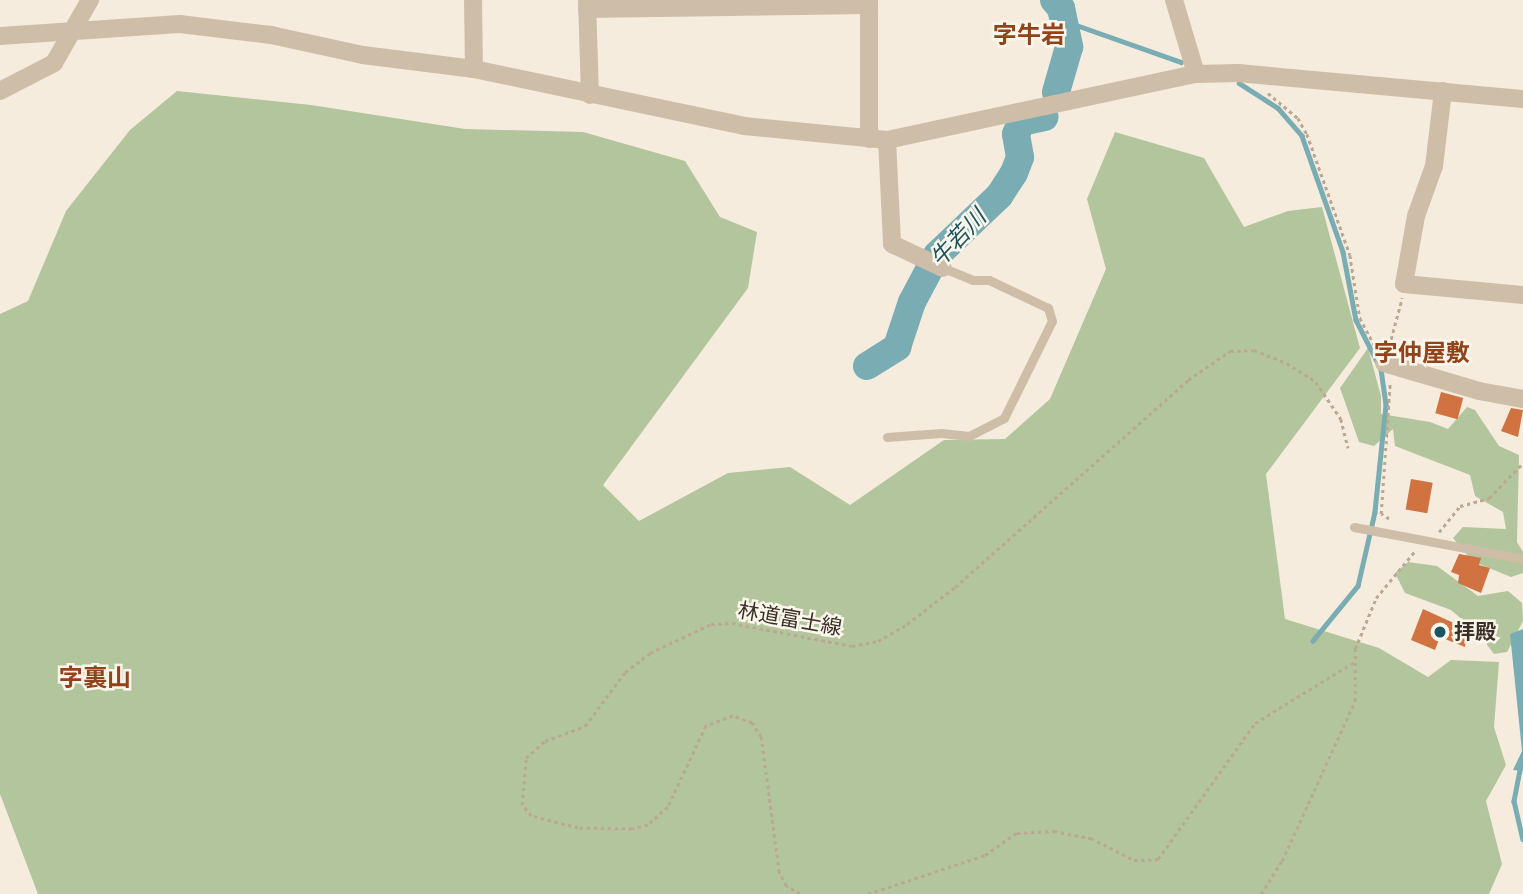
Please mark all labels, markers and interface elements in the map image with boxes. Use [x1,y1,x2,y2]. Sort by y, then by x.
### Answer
district label: 字牛岩 [993,21,1065,49]
water label: 牛若川 [924,203,992,273]
district label: 字仲屋敷 [1374,339,1470,367]
street label: 林道富士線 [736,597,844,641]
place label: 拝殿 [1454,619,1496,645]
marker: 拝殿 [1432,624,1448,640]
district label: 字裏山 [59,664,131,692]

